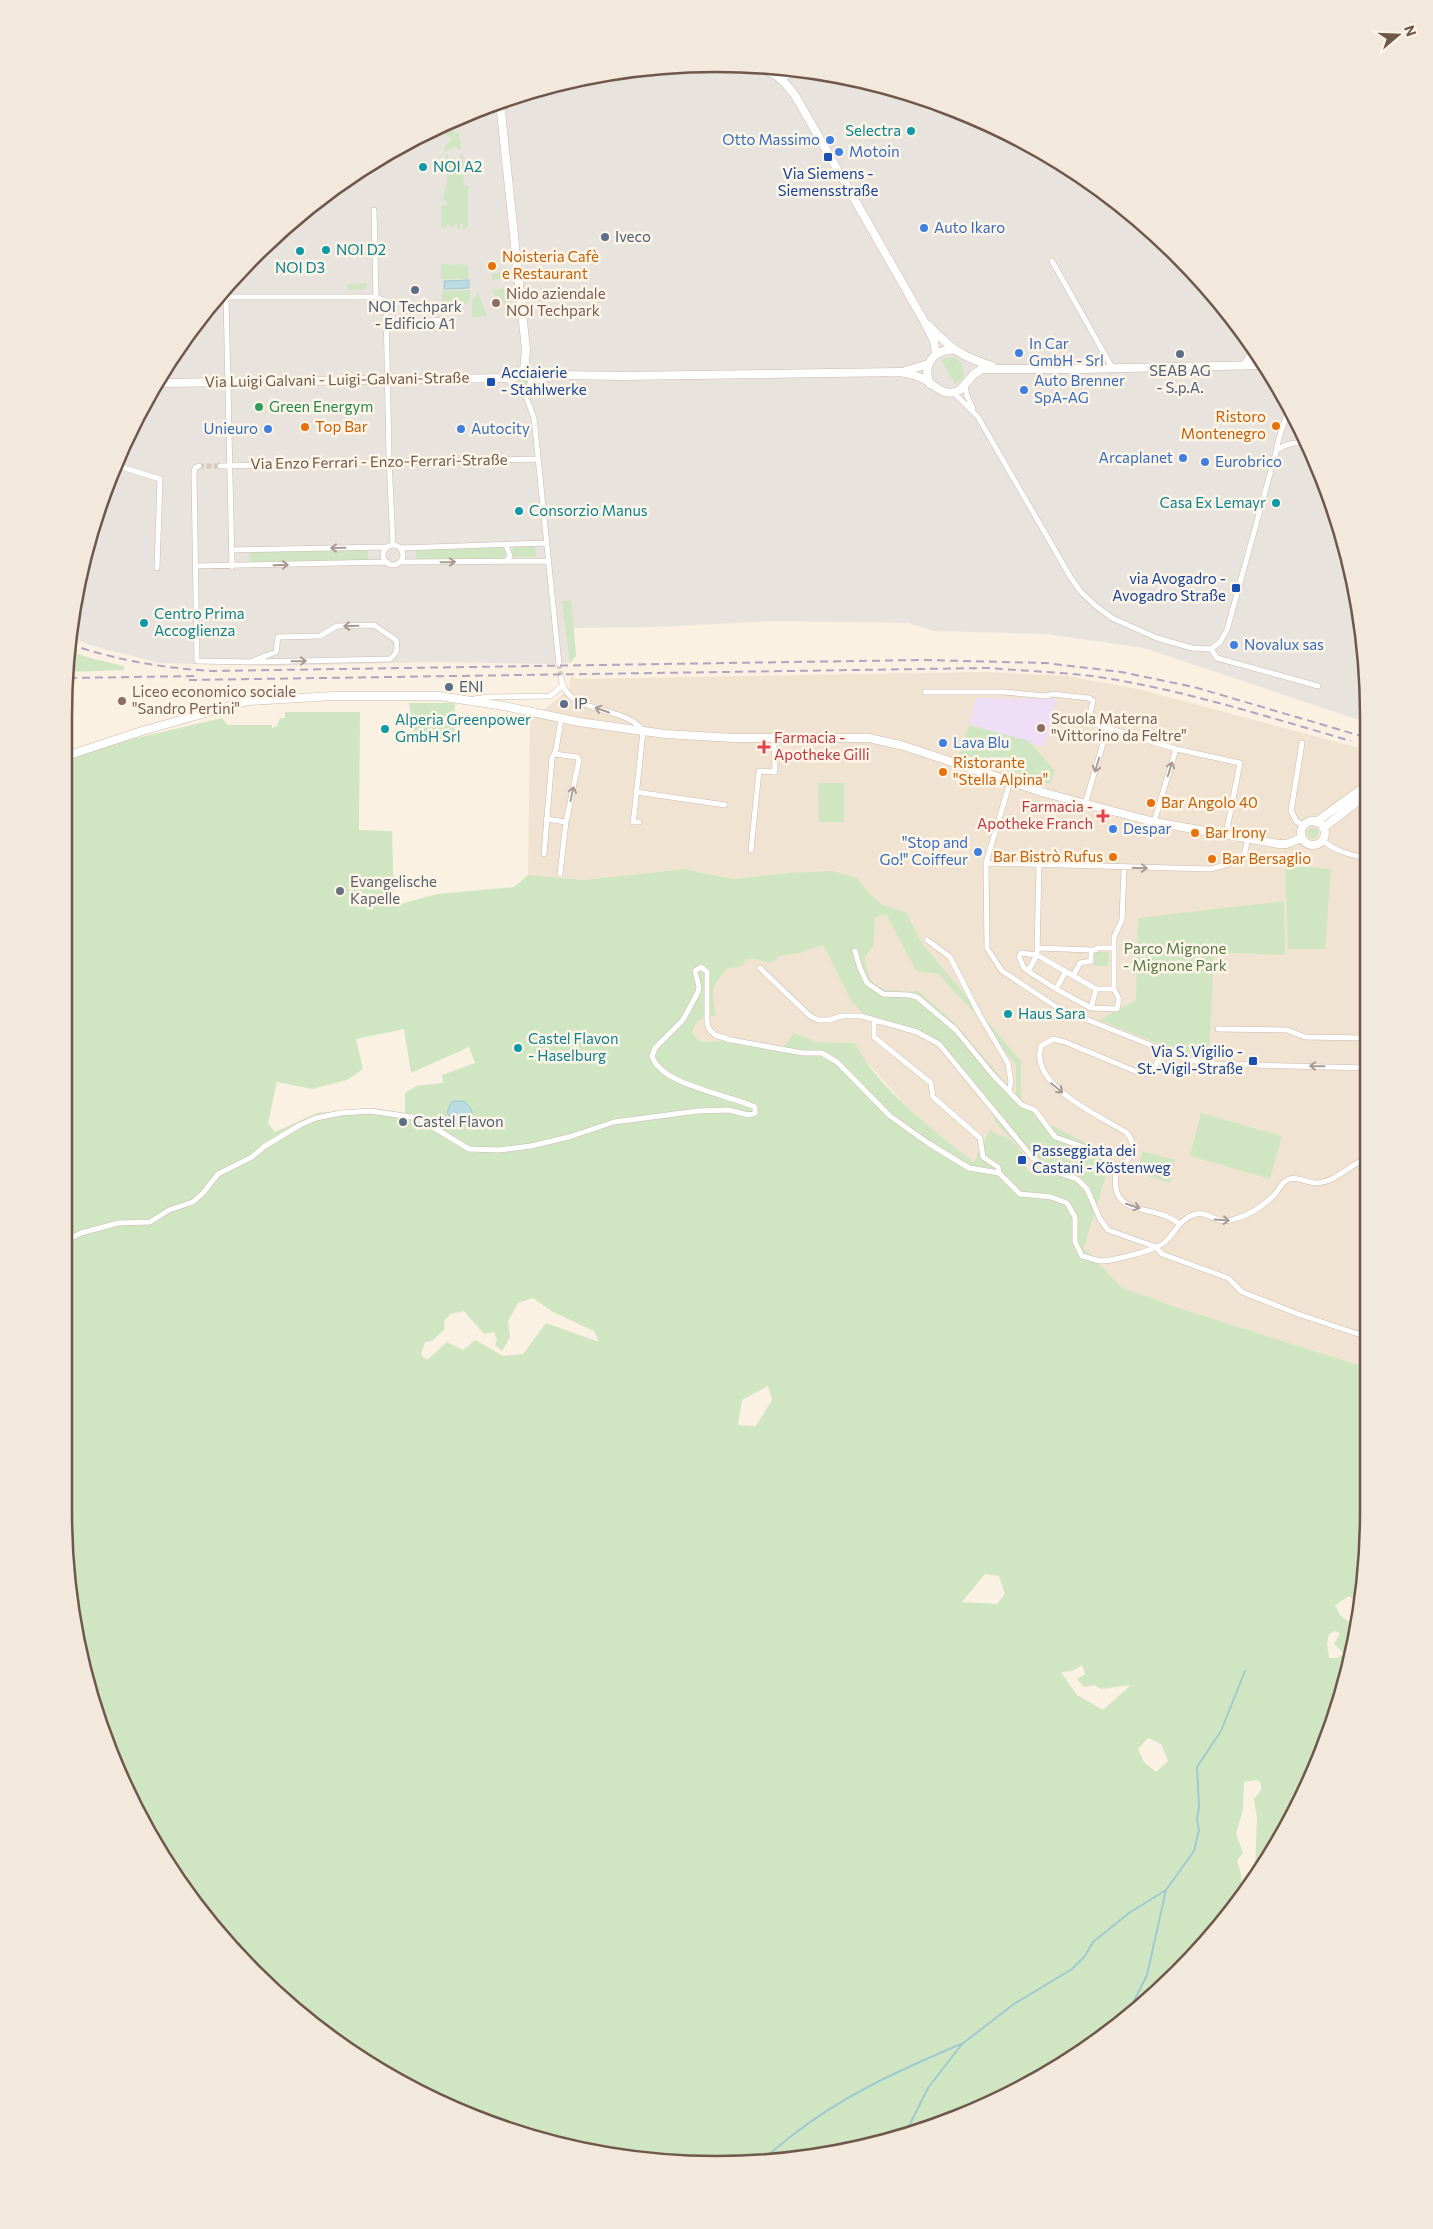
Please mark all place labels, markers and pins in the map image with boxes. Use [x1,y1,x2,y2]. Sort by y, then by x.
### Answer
place label: Selectra [845,121,901,139]
marker: Selectra [905,125,917,137]
place label: Otto Massimo [722,130,820,148]
marker: Otto Massimo [824,134,836,146]
place label: Motoin [849,142,900,160]
marker: Motoin [833,146,845,158]
marker: Via Siemens - Siemensstraße [822,151,834,163]
place label: NOI A2 [433,157,482,175]
marker: NOI A2 [417,161,429,173]
place label: Via Siemens - Siemensstraße [778,164,878,199]
place label: Auto Ikaro [934,218,1005,236]
marker: Auto Ikaro [918,222,930,234]
place label: Iveco [615,227,651,245]
marker: Iveco [599,231,611,243]
place label: NOI D2 [336,240,386,258]
marker: NOI D2 [320,244,332,256]
marker: NOI D3 [294,245,306,257]
place label: Noisteria Cafè e Restaurant [502,247,599,282]
place label: NOI D3 [275,258,325,276]
marker: Noisteria Cafè e Restaurant [486,260,498,272]
marker: NOI Techpark - Edificio A1 [409,284,421,296]
place label: Nido aziendale NOI Techpark [506,284,606,319]
place label: NOI Techpark - Edificio A1 [368,297,462,332]
marker: Nido aziendale NOI Techpark [490,297,502,309]
place label: In Car GmbH - Srl [1029,334,1104,369]
marker: In Car GmbH - Srl [1013,347,1025,359]
marker: SEAB AG - S.p.A. [1174,348,1186,360]
place label: SEAB AG - S.p.A. [1149,361,1211,396]
place label: Acciaierie - Stahlwerke [501,363,587,398]
place label: Auto Brenner SpA-AG [1034,371,1125,406]
marker: Acciaierie - Stahlwerke [485,376,497,388]
marker: Auto Brenner SpA-AG [1018,384,1030,396]
place label: Green Energym [269,397,373,415]
marker: Green Energym [253,401,265,413]
place label: Ristoro Montenegro [1181,407,1266,442]
place label: Top Bar [315,417,368,435]
place label: Unieuro [204,419,258,437]
place label: Autocity [471,419,530,437]
marker: Ristoro Montenegro [1270,420,1282,432]
marker: Top Bar [299,421,311,433]
marker: Unieuro [262,423,274,435]
marker: Autocity [455,423,467,435]
place label: Arcaplanet [1099,448,1173,466]
marker: Arcaplanet [1177,452,1189,464]
place label: Eurobrico [1215,452,1282,470]
marker: Eurobrico [1199,456,1211,468]
place label: Casa Ex Lemayr [1160,493,1266,511]
marker: Casa Ex Lemayr [1270,497,1282,509]
place label: Consorzio Manus [529,501,648,519]
marker: Consorzio Manus [513,505,525,517]
place label: via Avogadro - Avogadro Straße [1112,569,1226,604]
marker: via Avogadro - Avogadro Straße [1230,582,1242,594]
place label: Centro Prima Accoglienza [154,604,245,639]
marker: Centro Prima Accoglienza [138,617,150,629]
place label: Novalux sas [1244,635,1324,653]
marker: Novalux sas [1228,639,1240,651]
place label: ENI [459,677,483,695]
marker: ENI [443,681,455,693]
place label: Liceo economico sociale "Sandro Pertini" [132,682,296,717]
place label: IP [574,694,588,712]
marker: Liceo economico sociale "Sandro Pertini" [116,695,128,707]
marker: IP [558,698,570,710]
place label: Scuola Materna "Vittorino da Feltre" [1051,709,1187,744]
place label: Alperia Greenpower GmbH Srl [395,710,531,745]
marker: Scuola Materna "Vittorino da Feltre" [1035,722,1047,734]
marker: Alperia Greenpower GmbH Srl [379,723,391,735]
place label: Farmacia - Apotheke Gilli [774,728,870,763]
place label: Lava Blu [953,733,1009,751]
marker: Lava Blu [937,737,949,749]
marker: Farmacia - Apotheke Gilli [758,741,770,753]
place label: Ristorante "Stella Alpina" [953,753,1048,788]
marker: Ristorante "Stella Alpina" [937,766,949,778]
place label: Bar Angolo 40 [1161,793,1258,811]
place label: Farmacia - Apotheke Franch [977,797,1093,832]
marker: Bar Angolo 40 [1145,797,1157,809]
marker: Farmacia - Apotheke Franch [1097,810,1109,822]
place label: Despar [1123,819,1172,837]
marker: Despar [1107,823,1119,835]
place label: Bar Irony [1205,823,1267,841]
marker: Bar Irony [1189,827,1201,839]
place label: "Stop and Go!" Coiffeur [880,833,968,868]
marker: "Stop and Go!" Coiffeur [972,846,984,858]
place label: Bar Bistrò Rufus [993,847,1103,865]
place label: Bar Bersaglio [1222,849,1311,867]
marker: Bar Bistrò Rufus [1107,851,1119,863]
marker: Bar Bersaglio [1206,853,1218,865]
place label: Evangelische Kapelle [350,872,437,907]
marker: Evangelische Kapelle [334,885,346,897]
place label: Haus Sara [1018,1004,1086,1022]
marker: Haus Sara [1002,1008,1014,1020]
place label: Castel Flavon - Haselburg [528,1029,619,1064]
marker: Castel Flavon - Haselburg [512,1042,524,1054]
place label: Via S. Vigilio - St.-Vigil-Straße [1137,1042,1243,1077]
marker: Via S. Vigilio - St.-Vigil-Straße [1247,1055,1259,1067]
place label: Castel Flavon [413,1112,504,1130]
marker: Castel Flavon [397,1116,409,1128]
place label: Passeggiata dei Castani - Köstenweg [1032,1141,1171,1176]
marker: Passeggiata dei Castani - Köstenweg [1016,1154,1028,1166]

